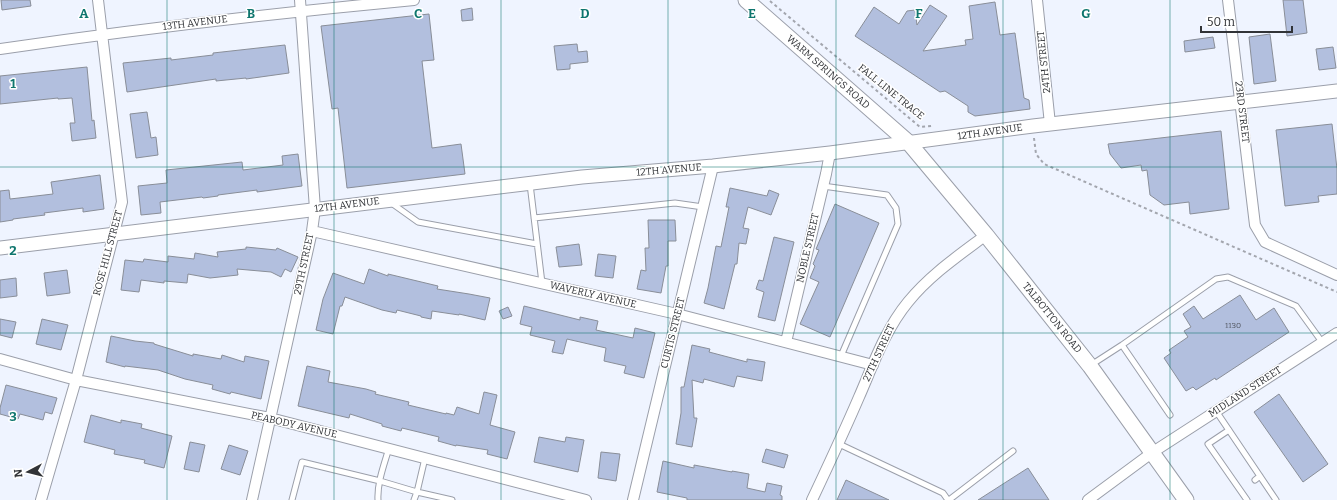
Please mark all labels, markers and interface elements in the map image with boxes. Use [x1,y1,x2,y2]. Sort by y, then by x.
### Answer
text: A [79,6,89,21]
text: B [247,6,255,21]
text: C [414,6,422,21]
text: D [580,6,590,21]
text: E [748,6,756,21]
text: F [915,6,923,21]
text: G [1081,6,1091,21]
scale bar [1201,8,1292,34]
street label: 13TH AVENUE [162,13,228,33]
text: 50 m [1207,15,1236,29]
street label: 24TH STREET [1035,30,1053,94]
street label: WARM SPRINGS ROAD [784,33,872,111]
street label: FALL LINE TRACE [856,62,926,122]
text: 1 [10,76,16,91]
street label: 23RD STREET [1232,80,1252,144]
street label: 12TH AVENUE [957,121,1023,143]
street label: 12TH AVENUE [636,161,702,179]
street label: 12TH AVENUE [314,195,380,215]
street label: ROSE HILL STREET [91,209,125,297]
street label: NOBLE STREET [794,212,822,284]
street label: 29TH STREET [292,232,316,296]
text: 2 [9,243,17,258]
street label: WAVERLY AVENUE [549,279,637,311]
street label: TALBOTTON ROAD [1020,280,1084,356]
street label: CURTIS STREET [658,296,688,370]
house number: 1130 [1225,321,1241,330]
street label: 27TH STREET [861,322,898,383]
street label: MIDLAND STREET [1206,364,1284,420]
text: 3 [9,409,17,424]
street label: PEABODY AVENUE [250,409,338,441]
north arrow [8,452,48,492]
text: N [12,468,26,478]

